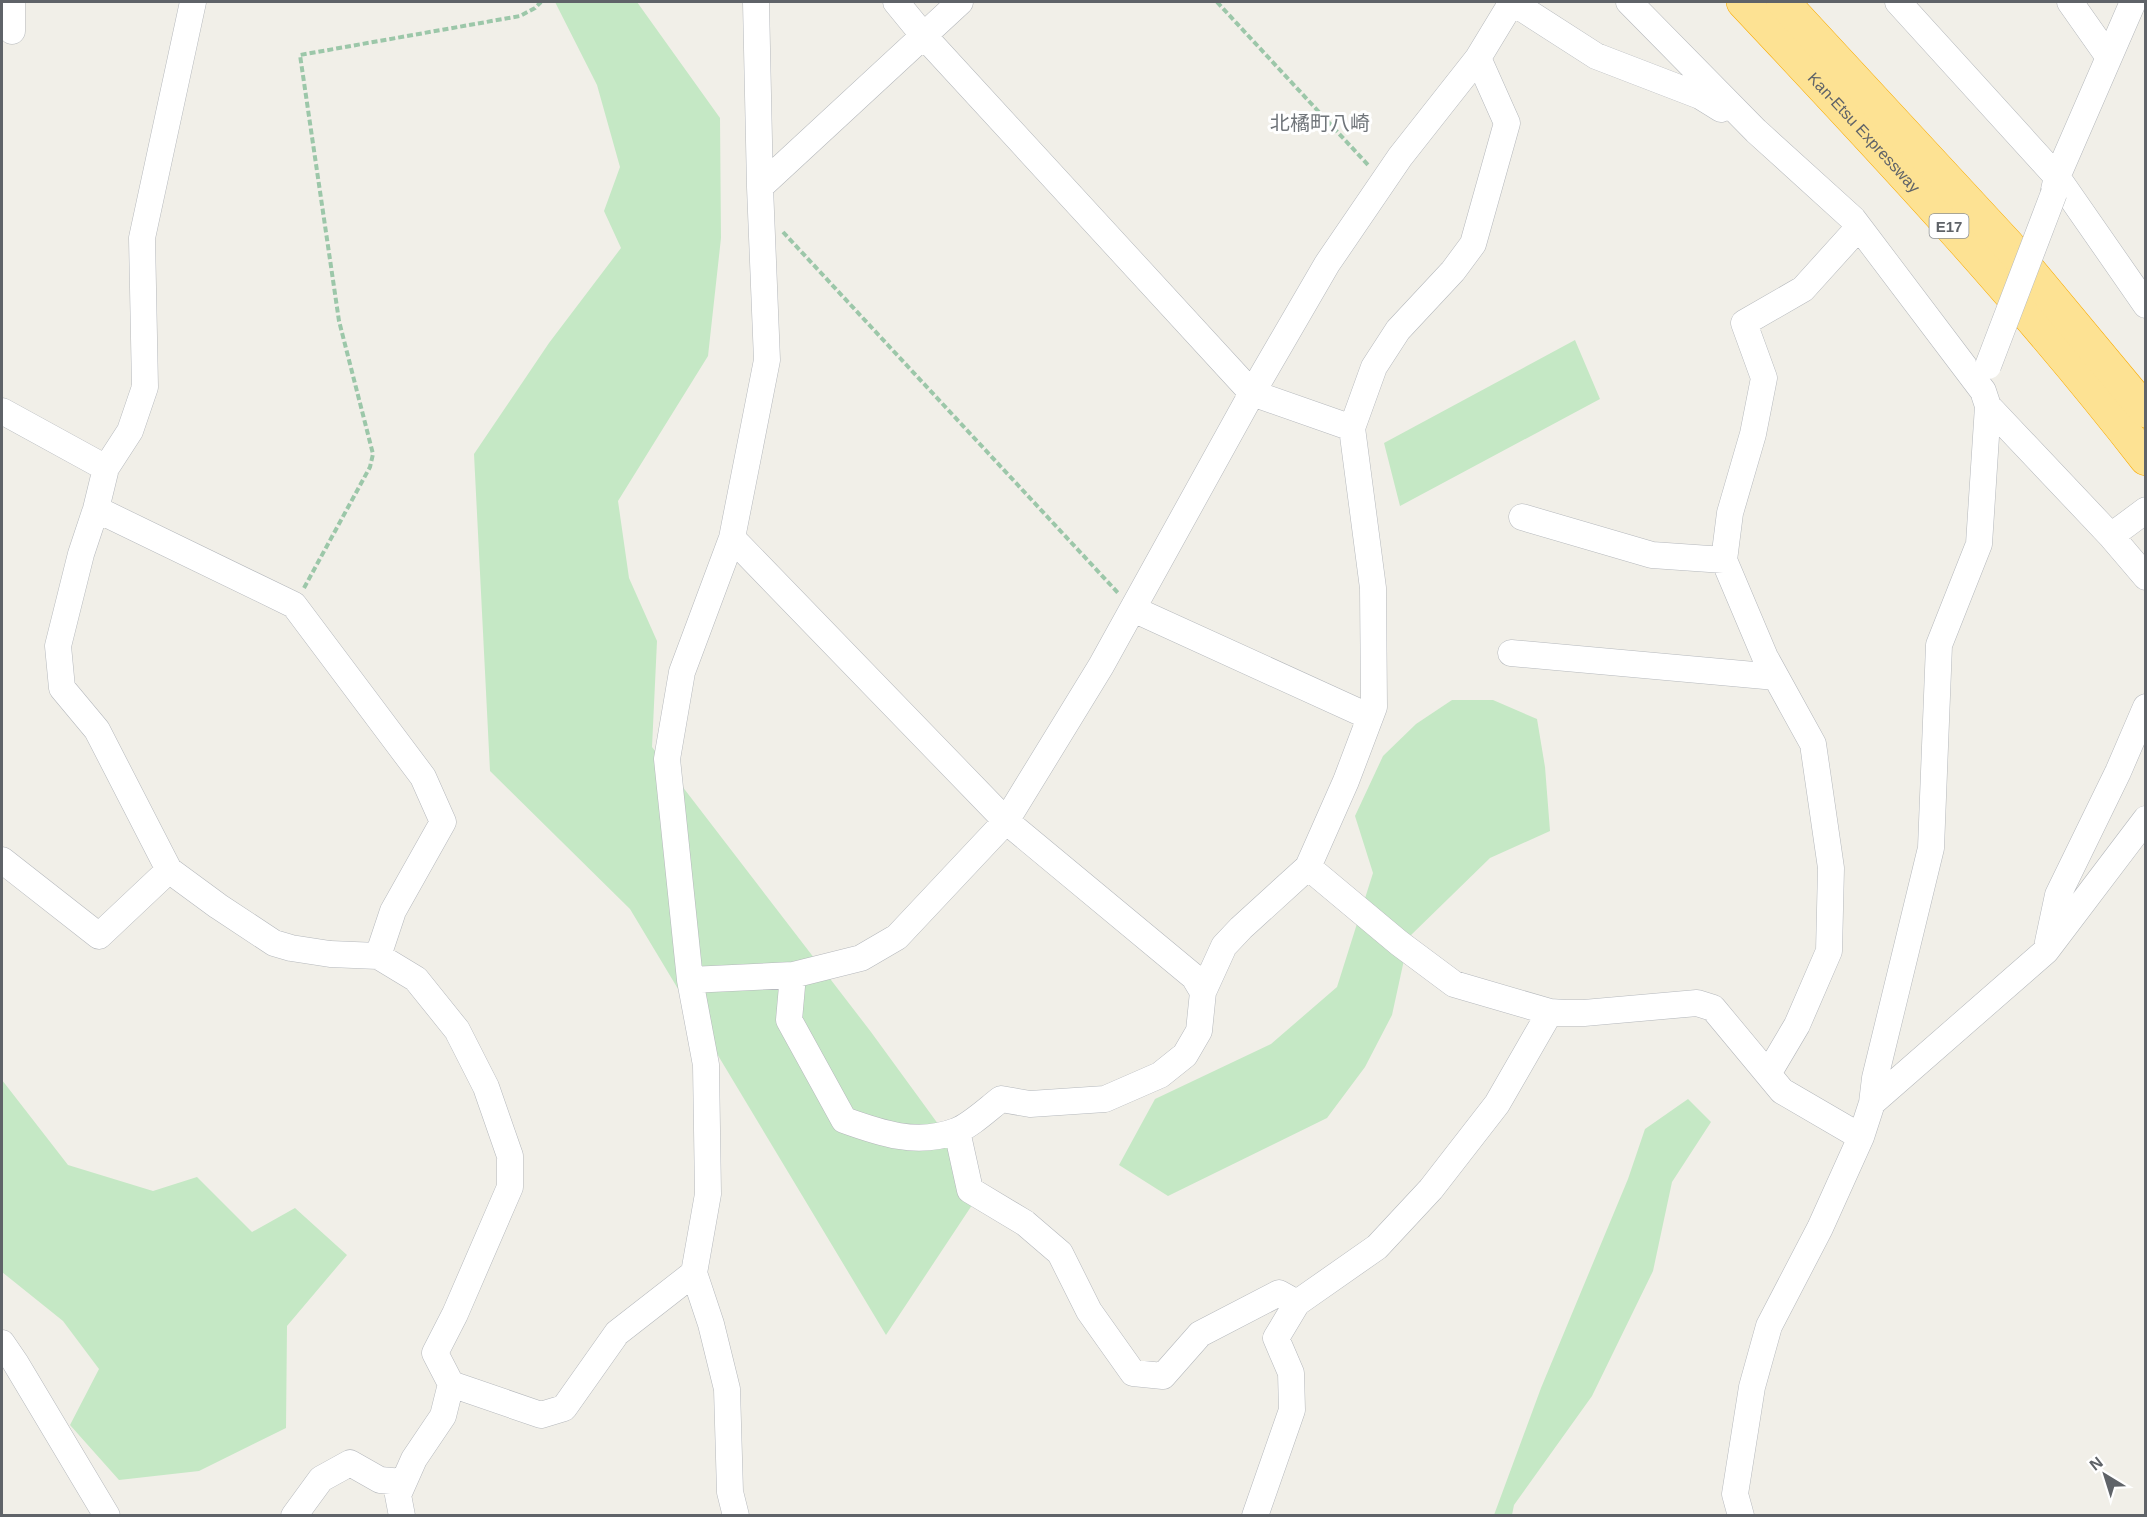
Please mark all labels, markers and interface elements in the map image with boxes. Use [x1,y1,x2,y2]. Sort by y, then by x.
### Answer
street label: Kan-Etsu Expressway [1805,69,1924,196]
district label: 北橘町八崎 [1270,112,1370,134]
road number: E17 [1930,214,1968,238]
north arrow [2075,1445,2135,1505]
text: N [2086,1453,2106,1474]

